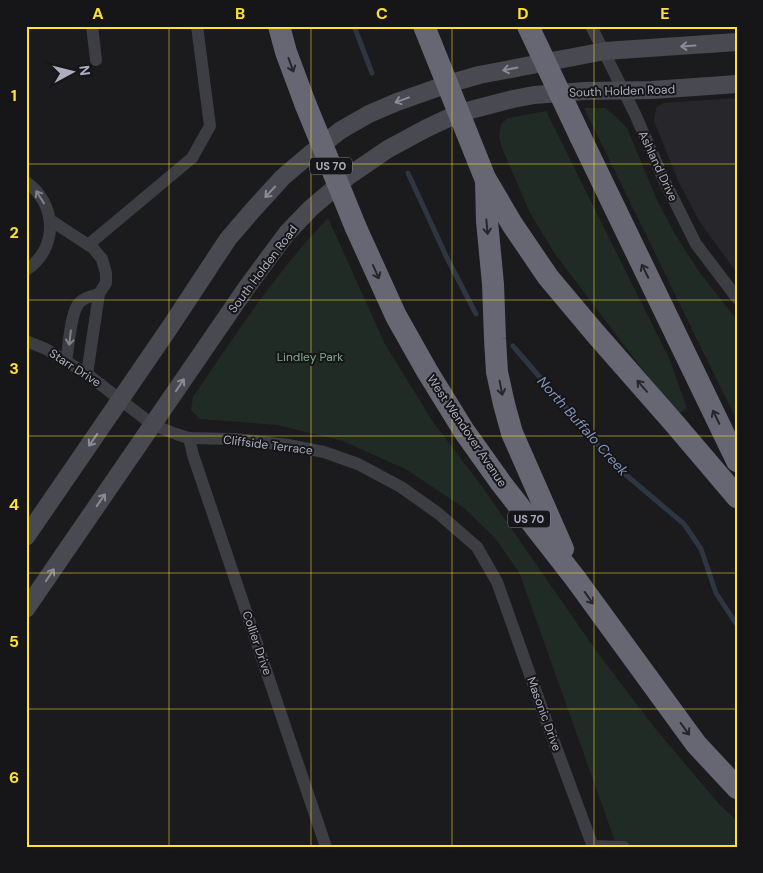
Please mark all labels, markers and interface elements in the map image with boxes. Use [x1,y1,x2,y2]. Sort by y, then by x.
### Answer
text: A [92,3,104,24]
text: B [235,3,245,24]
text: C [376,3,388,24]
text: D [517,3,529,24]
text: E [660,3,670,24]
one-way arrow [680,41,696,50]
north arrow [48,48,98,98]
one-way arrow [287,57,296,72]
text: N [75,64,94,77]
one-way arrow [502,65,518,75]
street label: South Holden Road [569,81,675,101]
text: 1 [11,85,17,106]
one-way arrow [395,96,410,105]
street label: Ashland Drive [635,128,681,204]
road number: US 70 [310,158,352,175]
one-way arrow [264,185,276,198]
one-way arrow [35,191,45,205]
one-way arrow [483,218,492,234]
text: 2 [9,222,19,243]
street label: South Holden Road [225,222,301,316]
one-way arrow [372,264,382,279]
one-way arrow [640,264,649,279]
one-way arrow [65,330,75,346]
street label: Starr Drive [46,345,104,391]
park label: Lindley Park [277,349,343,365]
text: 3 [9,358,19,379]
street label: West Wendover Avenue [424,372,511,490]
water label: North Buffalo Creek [534,372,633,480]
one-way arrow [175,378,185,392]
one-way arrow [496,380,506,396]
one-way arrow [637,380,648,393]
one-way arrow [710,410,720,425]
street label: Cliffside Terrace [222,432,314,458]
one-way arrow [87,433,98,447]
text: 4 [9,494,19,515]
one-way arrow [96,494,106,508]
road number: US 70 [508,510,550,528]
one-way arrow [45,568,55,582]
one-way arrow [584,590,594,604]
street label: Collier Drive [239,609,275,677]
text: 5 [9,631,19,652]
street label: Masonic Drive [523,675,565,754]
one-way arrow [680,722,690,736]
text: 6 [9,767,19,788]

